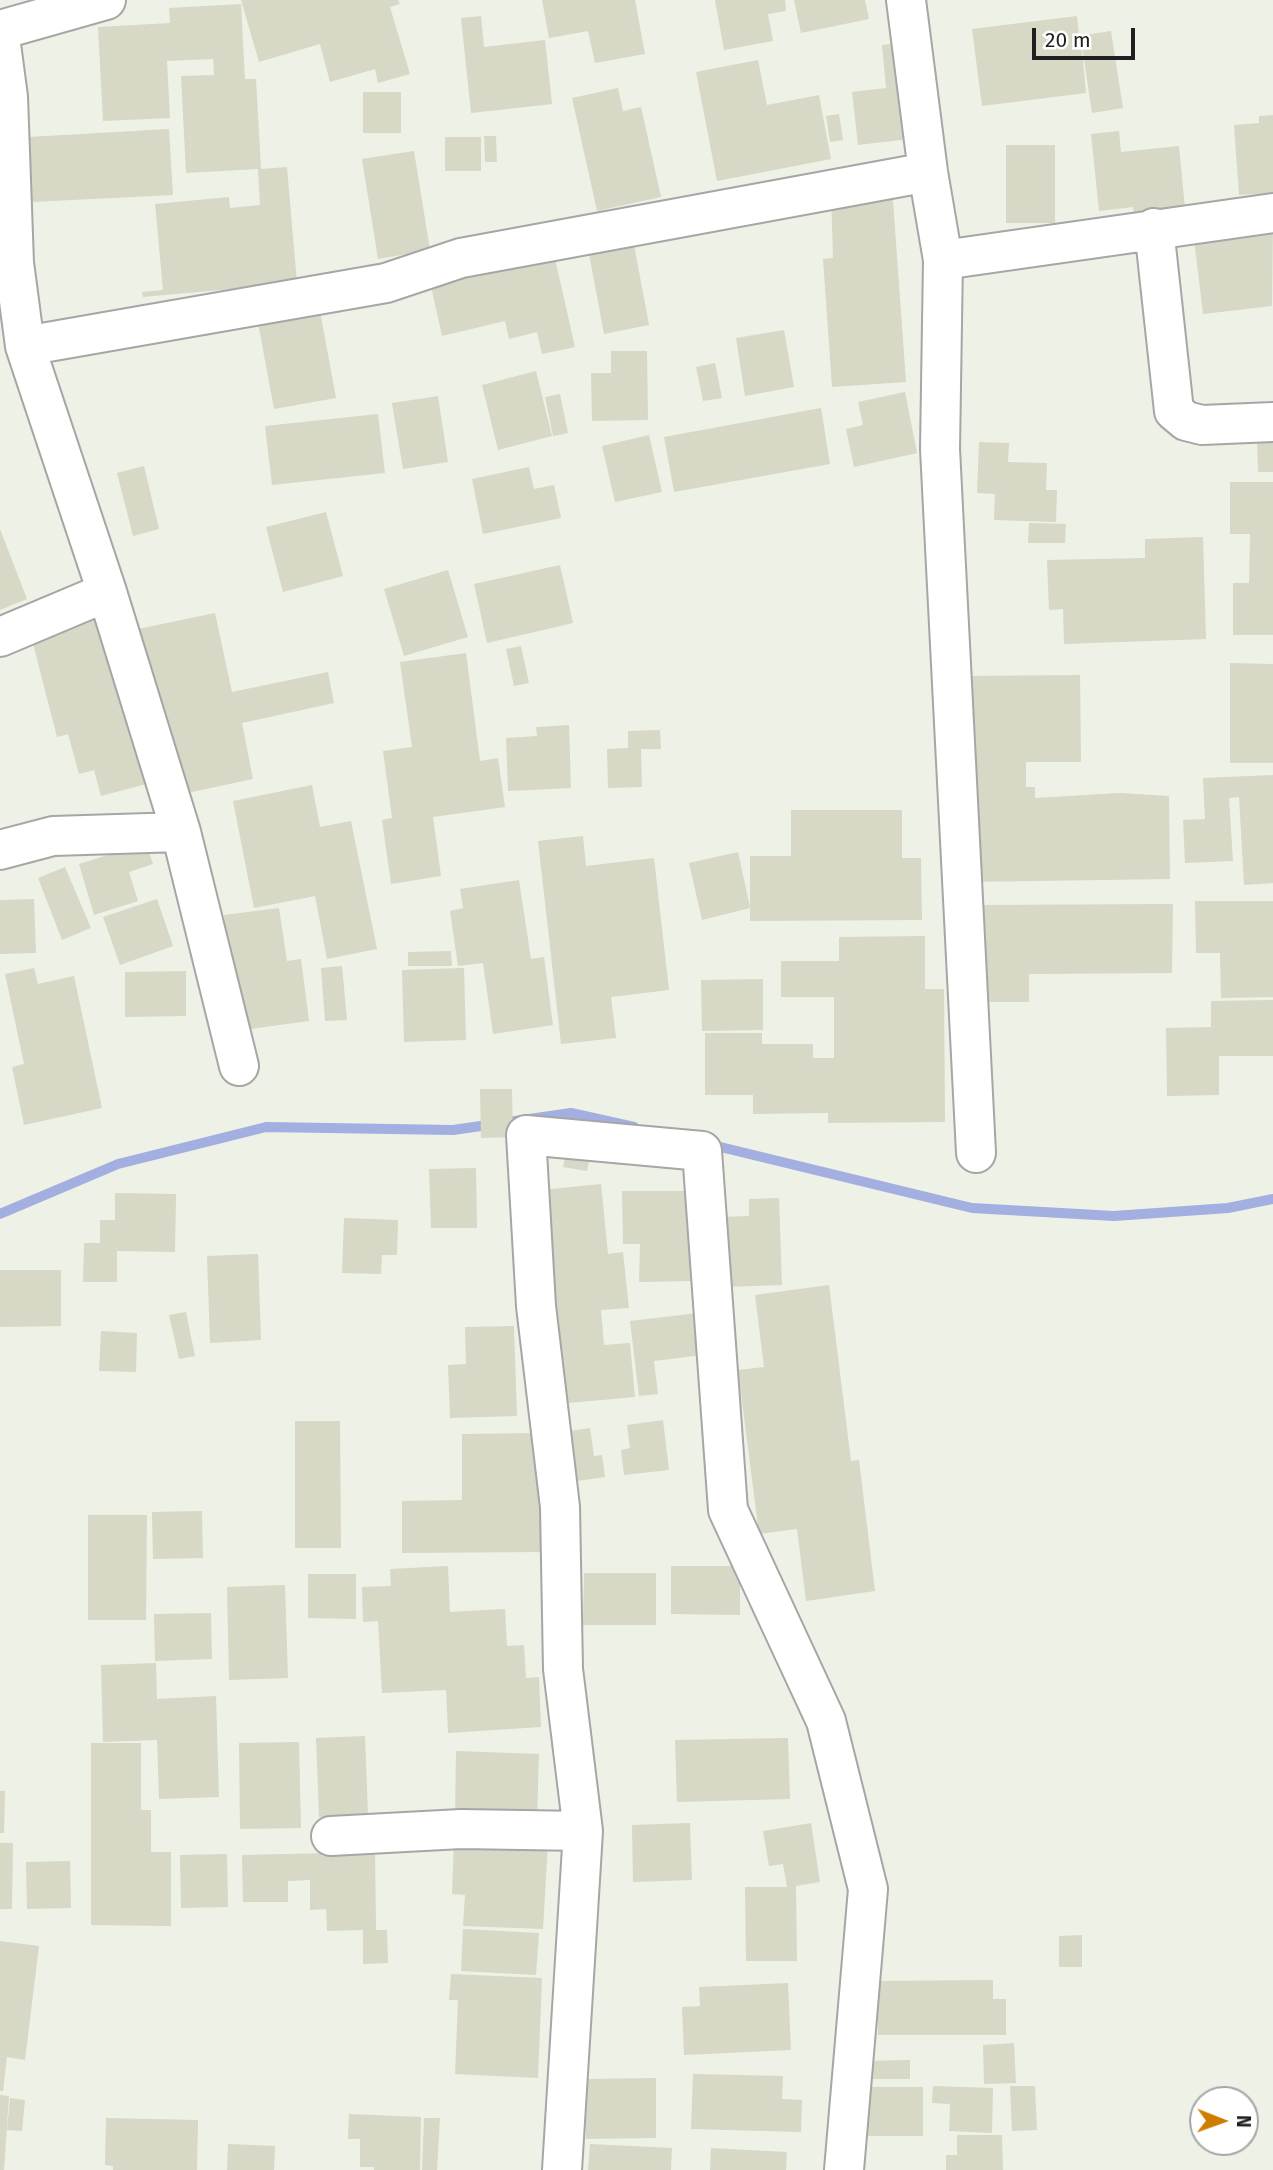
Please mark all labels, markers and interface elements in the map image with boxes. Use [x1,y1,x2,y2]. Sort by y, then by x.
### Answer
scale bar [1035,14,1138,58]
text: 20 m [1045,27,1091,53]
north arrow [1189,2086,1259,2156]
text: N [1232,2115,1255,2128]

